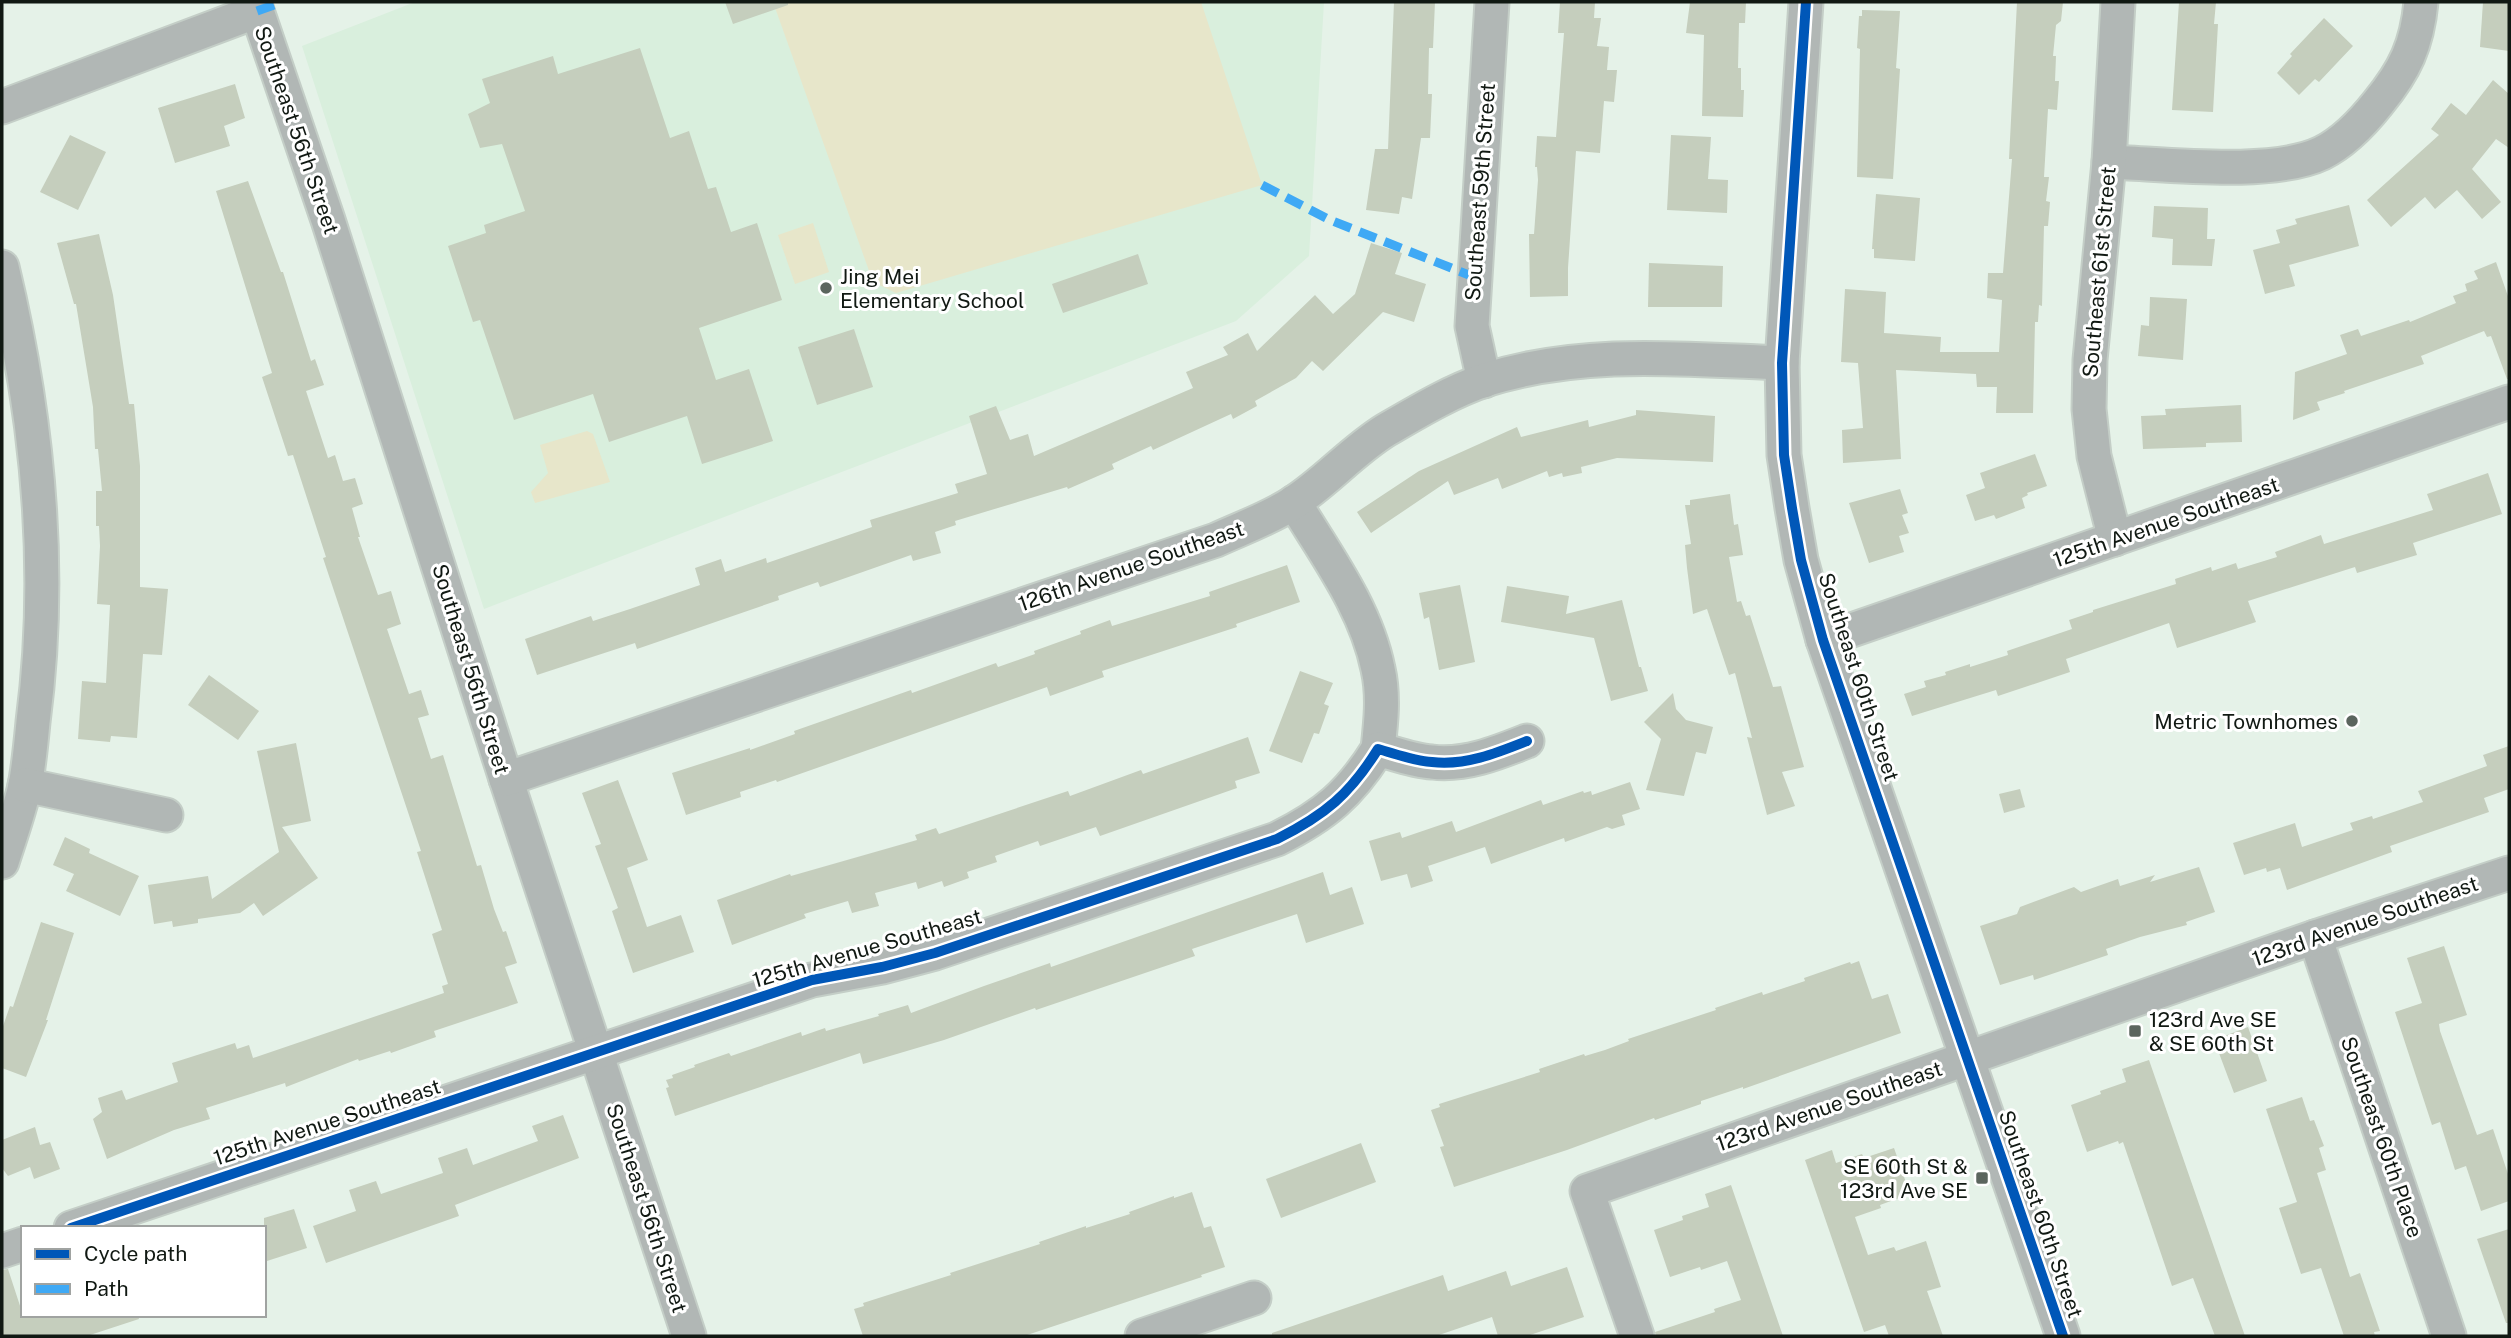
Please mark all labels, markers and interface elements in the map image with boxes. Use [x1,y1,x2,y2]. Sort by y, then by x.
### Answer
street label: Southeast 56th Street [250,23,344,237]
street label: Southeast 59th Street [1460,82,1500,302]
street label: Southeast 61st Street [2077,165,2121,379]
place label: Jing Mei Elementary School [840,264,1024,313]
marker: Jing Mei Elementary School [818,280,834,296]
street label: 125th Avenue Southeast [2050,472,2282,572]
street label: 126th Avenue Southeast [1015,516,1247,616]
street label: Southeast 56th Street [427,561,515,777]
street label: Southeast 60th Street [1813,570,1905,784]
place label: Metric Townhomes [2154,709,2338,734]
marker: Metric Townhomes [2344,713,2360,729]
street label: 123rd Avenue Southeast [2249,871,2481,971]
street label: 125th Avenue Southeast [750,903,984,993]
place label: 123rd Ave SE & SE 60th St [2149,1007,2277,1056]
marker: 123rd Ave SE & SE 60th St [2127,1023,2143,1039]
street label: Southeast 60th Place [2336,1033,2428,1241]
street label: 123rd Avenue Southeast [1713,1056,1945,1156]
street label: 125th Avenue Southeast [210,1073,444,1171]
street label: Southeast 56th Street [601,1100,693,1316]
street label: Southeast 60th Street [1994,1107,2088,1321]
place label: SE 60th St & 123rd Ave SE [1840,1154,1968,1203]
marker: SE 60th St & 123rd Ave SE [1974,1170,1990,1186]
legend [21,1226,266,1317]
text: Cycle path [84,1241,187,1266]
text: Path [84,1276,129,1301]

